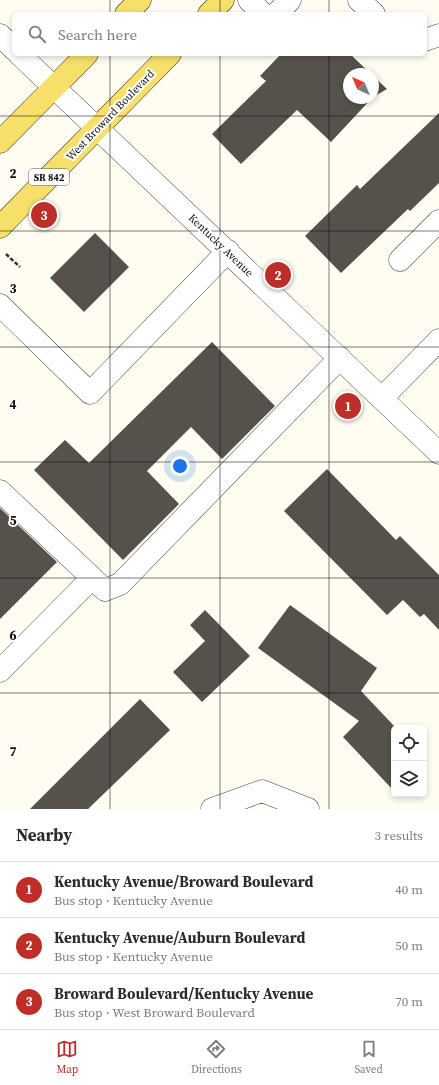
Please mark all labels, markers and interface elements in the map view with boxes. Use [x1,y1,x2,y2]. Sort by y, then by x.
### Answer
search box [12,12,427,56]
icon: search [26,23,48,45]
text: Search here [58,24,137,45]
street label: West Broward Boulevard [63,66,158,164]
north arrow [343,68,379,104]
text: 2 [9,165,17,182]
road number: SR 842 [29,169,69,185]
pin: 3 [31,200,57,230]
street label: Kentucky Avenue [185,211,257,280]
pin: 2 [265,260,291,290]
text: 3 [9,280,17,297]
pin: 1 [335,391,361,421]
text: 4 [9,396,17,413]
your location [170,456,190,476]
text: 5 [9,512,17,529]
text: 6 [9,627,17,644]
map controls [391,725,427,797]
button: locate [391,725,427,761]
text: 7 [9,743,17,760]
button: layers [391,761,427,797]
text: Nearby [16,823,72,847]
text: 3 results [375,827,423,844]
text: Kentucky Avenue/Broward Boulevard [54,871,313,892]
text: 1 [25,881,33,898]
text: 40 m [395,881,423,898]
text: Bus stop · Kentucky Avenue [54,892,213,909]
text: Kentucky Avenue/Auburn Boulevard [54,927,305,948]
text: 2 [25,937,33,954]
text: 50 m [395,937,423,954]
text: Bus stop · Kentucky Avenue [54,948,213,965]
text: Broward Boulevard/Kentucky Avenue [54,983,313,1004]
text: 3 [25,993,33,1010]
text: 70 m [395,993,423,1010]
text: Bus stop · West Broward Boulevard [54,1004,255,1021]
tab: Map [56,1038,78,1077]
tab: Directions [191,1038,242,1077]
tab: Saved [354,1038,383,1077]

